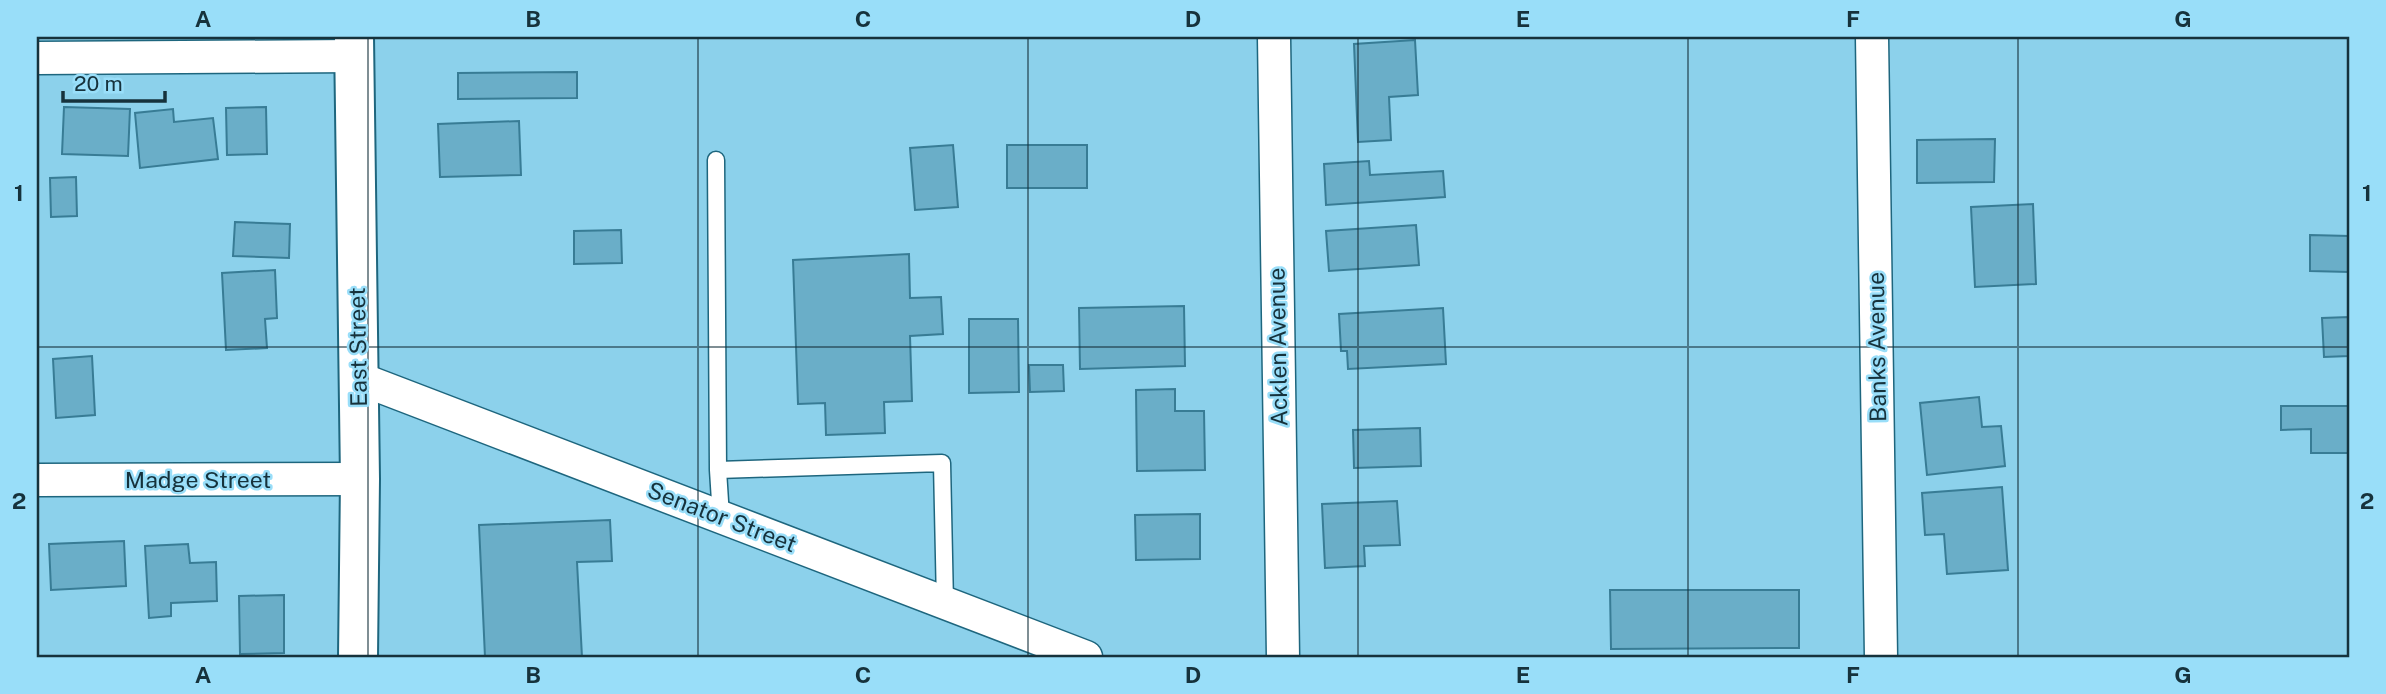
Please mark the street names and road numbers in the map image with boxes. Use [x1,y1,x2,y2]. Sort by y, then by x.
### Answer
street label: Acklen Avenue [1263,268,1292,427]
street label: Banks Avenue [1862,272,1891,422]
street label: East Street [343,287,372,407]
street label: Madge Street [125,466,271,493]
street label: Senator Street [644,476,800,557]

